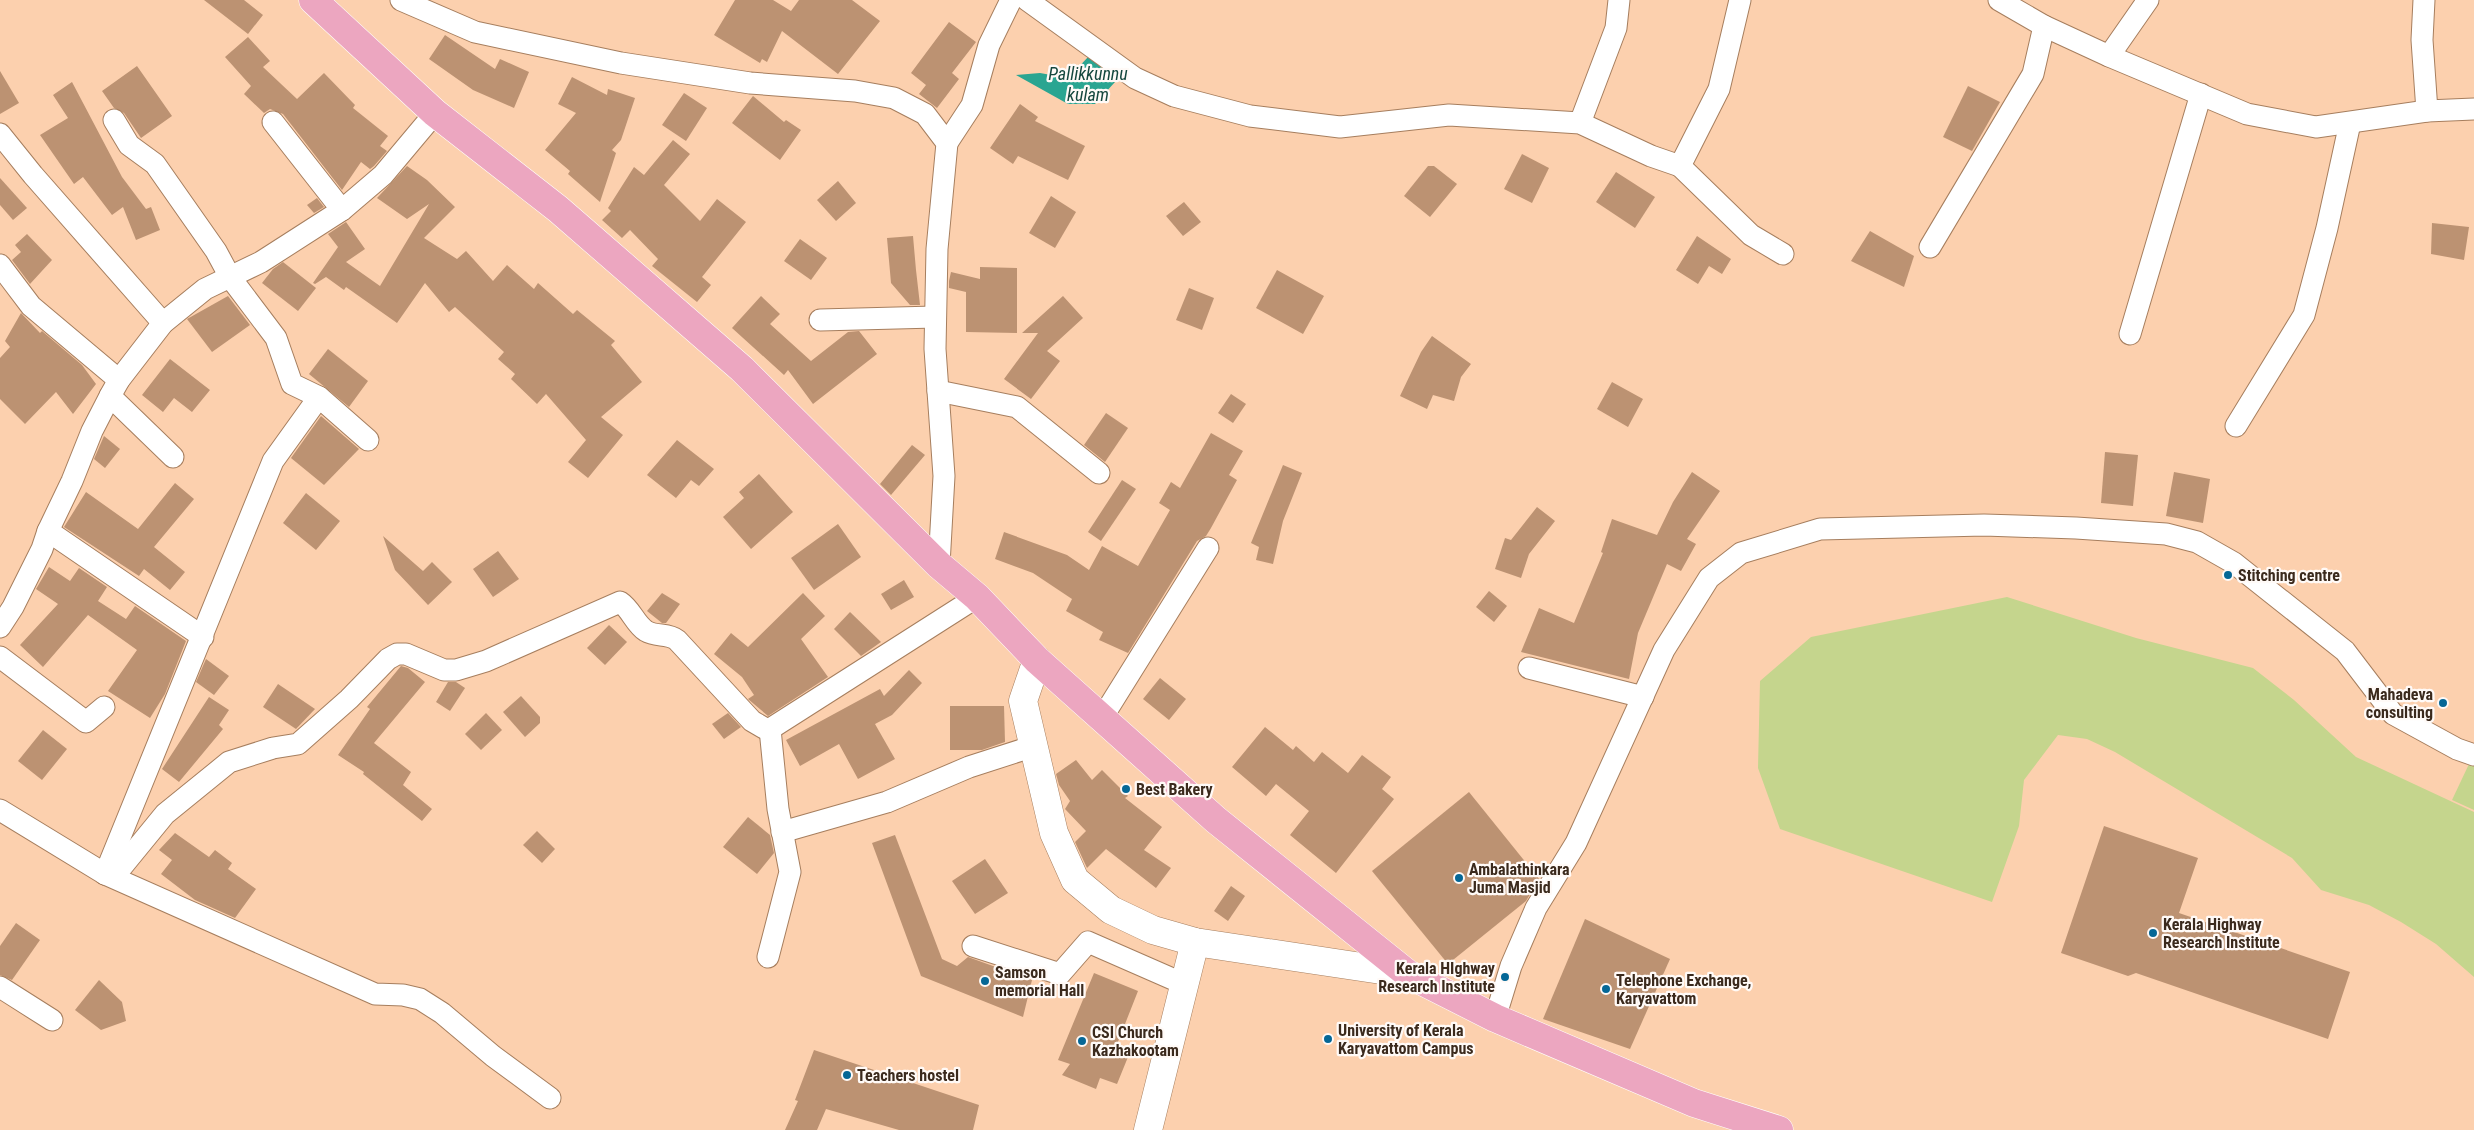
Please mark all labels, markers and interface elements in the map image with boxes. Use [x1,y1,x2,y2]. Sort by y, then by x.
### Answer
water label: Pallikkunnu kulam [1048,63,1128,105]
place label: Stitching centre [2238,566,2340,585]
marker: Stitching centre [2222,569,2234,581]
place label: Mahadeva consulting [2366,685,2433,722]
marker: Mahadeva consulting [2437,697,2449,709]
place label: Best Bakery [1136,780,1213,799]
marker: Best Bakery [1120,783,1132,795]
place label: Ambalathinkara Juma Masjid [1469,860,1570,897]
marker: Ambalathinkara Juma Masjid [1453,872,1465,884]
place label: Kerala Highway Research Institute [2163,915,2280,952]
marker: Kerala Highway Research Institute [2147,927,2159,939]
place label: Kerala HIghway Research Institute [1378,959,1495,996]
place label: Samson memorial Hall [995,963,1084,1000]
marker: Kerala HIghway Research Institute [1499,971,1511,983]
place label: Telephone Exchange, Karyavattom [1616,971,1752,1008]
marker: Samson memorial Hall [979,975,991,987]
marker: Telephone Exchange, Karyavattom [1600,983,1612,995]
place label: University of Kerala Karyavattom Campus [1338,1021,1474,1058]
place label: CSI Church Kazhakootam [1092,1023,1179,1060]
marker: University of Kerala Karyavattom Campus [1322,1033,1334,1045]
marker: CSI Church Kazhakootam [1076,1035,1088,1047]
place label: Teachers hostel [857,1066,959,1085]
marker: Teachers hostel [841,1069,853,1081]

